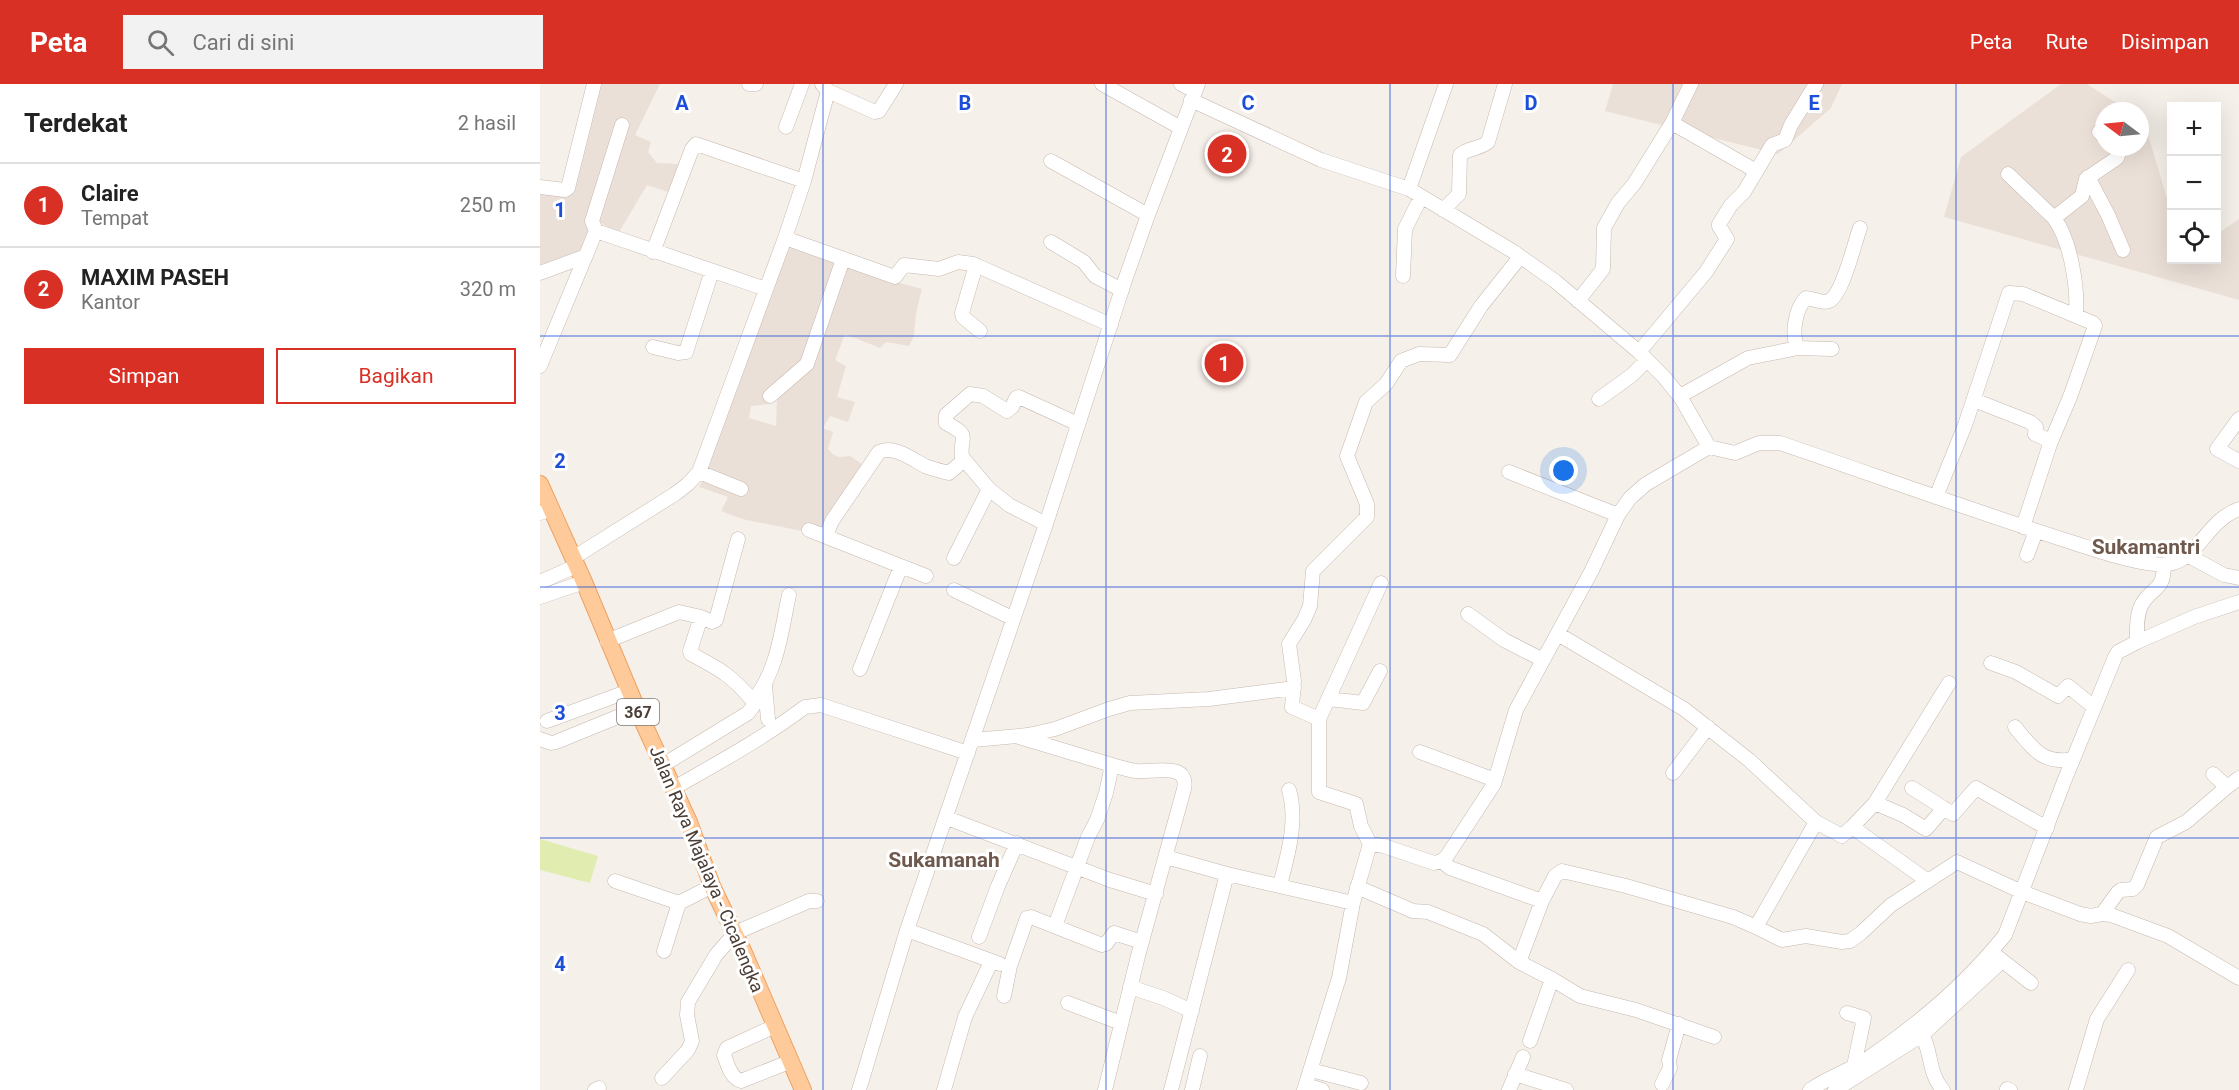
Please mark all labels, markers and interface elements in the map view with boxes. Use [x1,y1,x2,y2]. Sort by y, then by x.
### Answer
search box [123,15,543,69]
text: Peta [30,26,87,59]
icon: search [144,26,177,59]
text: Cari di sini [192,30,294,55]
text: Peta [1970,30,2012,54]
text: Rute [2045,30,2088,54]
text: Disimpan [2121,30,2209,54]
text: A [675,91,689,115]
text: B [959,91,971,115]
text: C [1241,91,1255,115]
text: D [1525,91,1538,115]
text: E [1808,91,1820,115]
north arrow [2095,102,2149,156]
map controls [2167,102,2221,264]
button: + [2167,102,2221,156]
text: Terdekat [24,108,128,138]
text: 2 hasil [458,111,516,135]
pin: 2 [1208,132,1246,176]
button: − [2167,156,2221,210]
text: Claire [81,181,139,206]
text: 1 [38,193,49,217]
text: 250 m [460,193,516,217]
text: 1 [554,198,566,222]
text: Tempat [81,206,149,230]
button: locate [2167,210,2221,264]
text: MAXIM PASEH [81,265,229,290]
text: 2 [38,277,49,301]
text: 320 m [460,277,516,301]
text: Kantor [81,290,140,314]
pin: 1 [1204,340,1244,386]
button: Simpan [24,348,264,404]
button: Bagikan [276,348,516,404]
text: 2 [554,449,566,473]
your location [1549,456,1578,485]
district label: Sukamantri [2092,535,2200,559]
road number: 367 [617,699,659,725]
text: 3 [554,701,566,725]
street label: Jalan Raya Majalaya - Cicalengka [645,743,769,995]
district label: Sukamanah [888,848,1000,872]
text: 4 [554,952,566,976]

